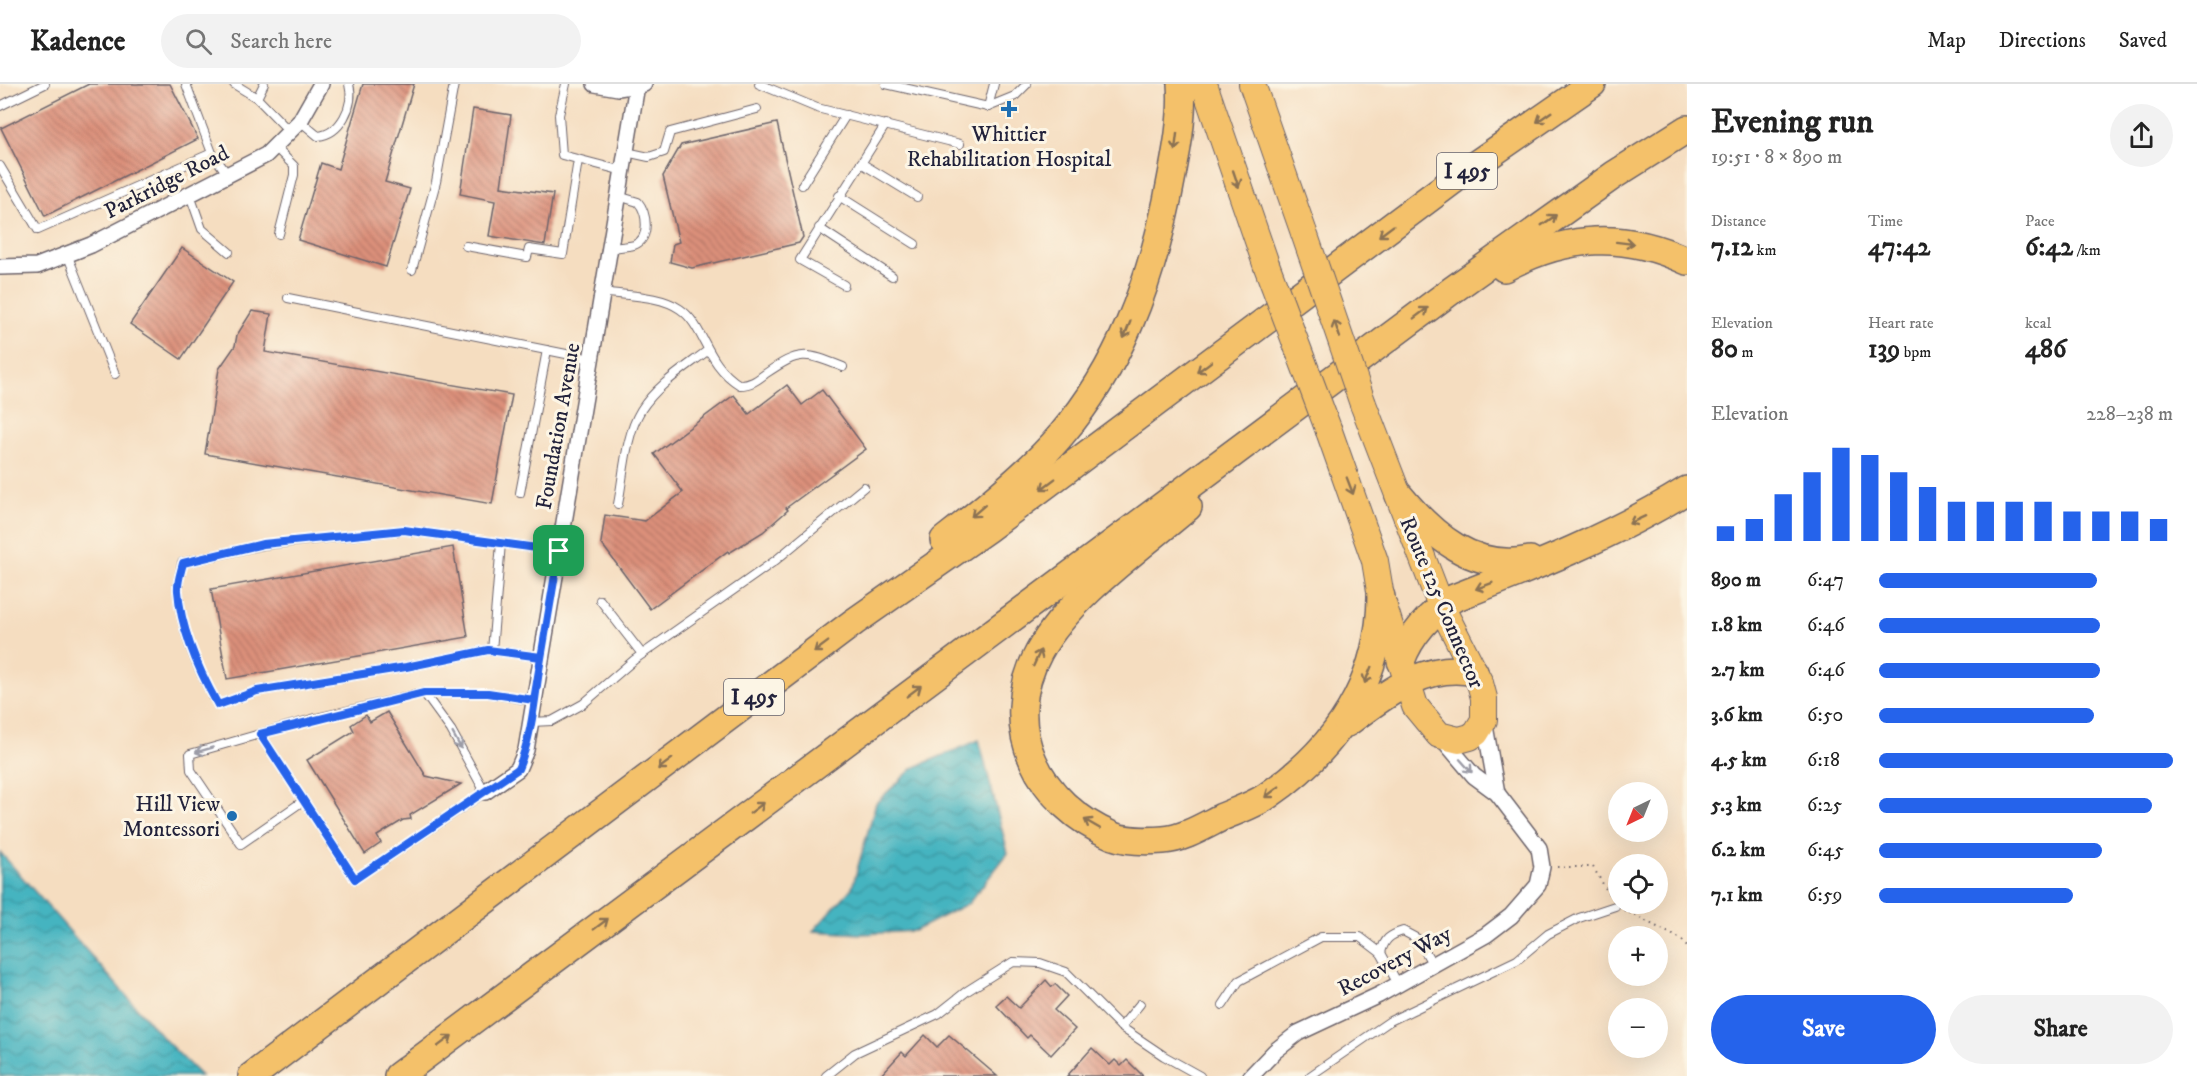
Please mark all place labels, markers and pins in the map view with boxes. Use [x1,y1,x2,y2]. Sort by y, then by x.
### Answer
marker: Whittier Rehabilitation Hospital [1000,100,1018,118]
place label: Whittier Rehabilitation Hospital [907,121,1112,173]
pin [533,525,584,576]
place label: Hill View Montessori [123,791,220,843]
marker: Hill View Montessori [225,809,239,823]

